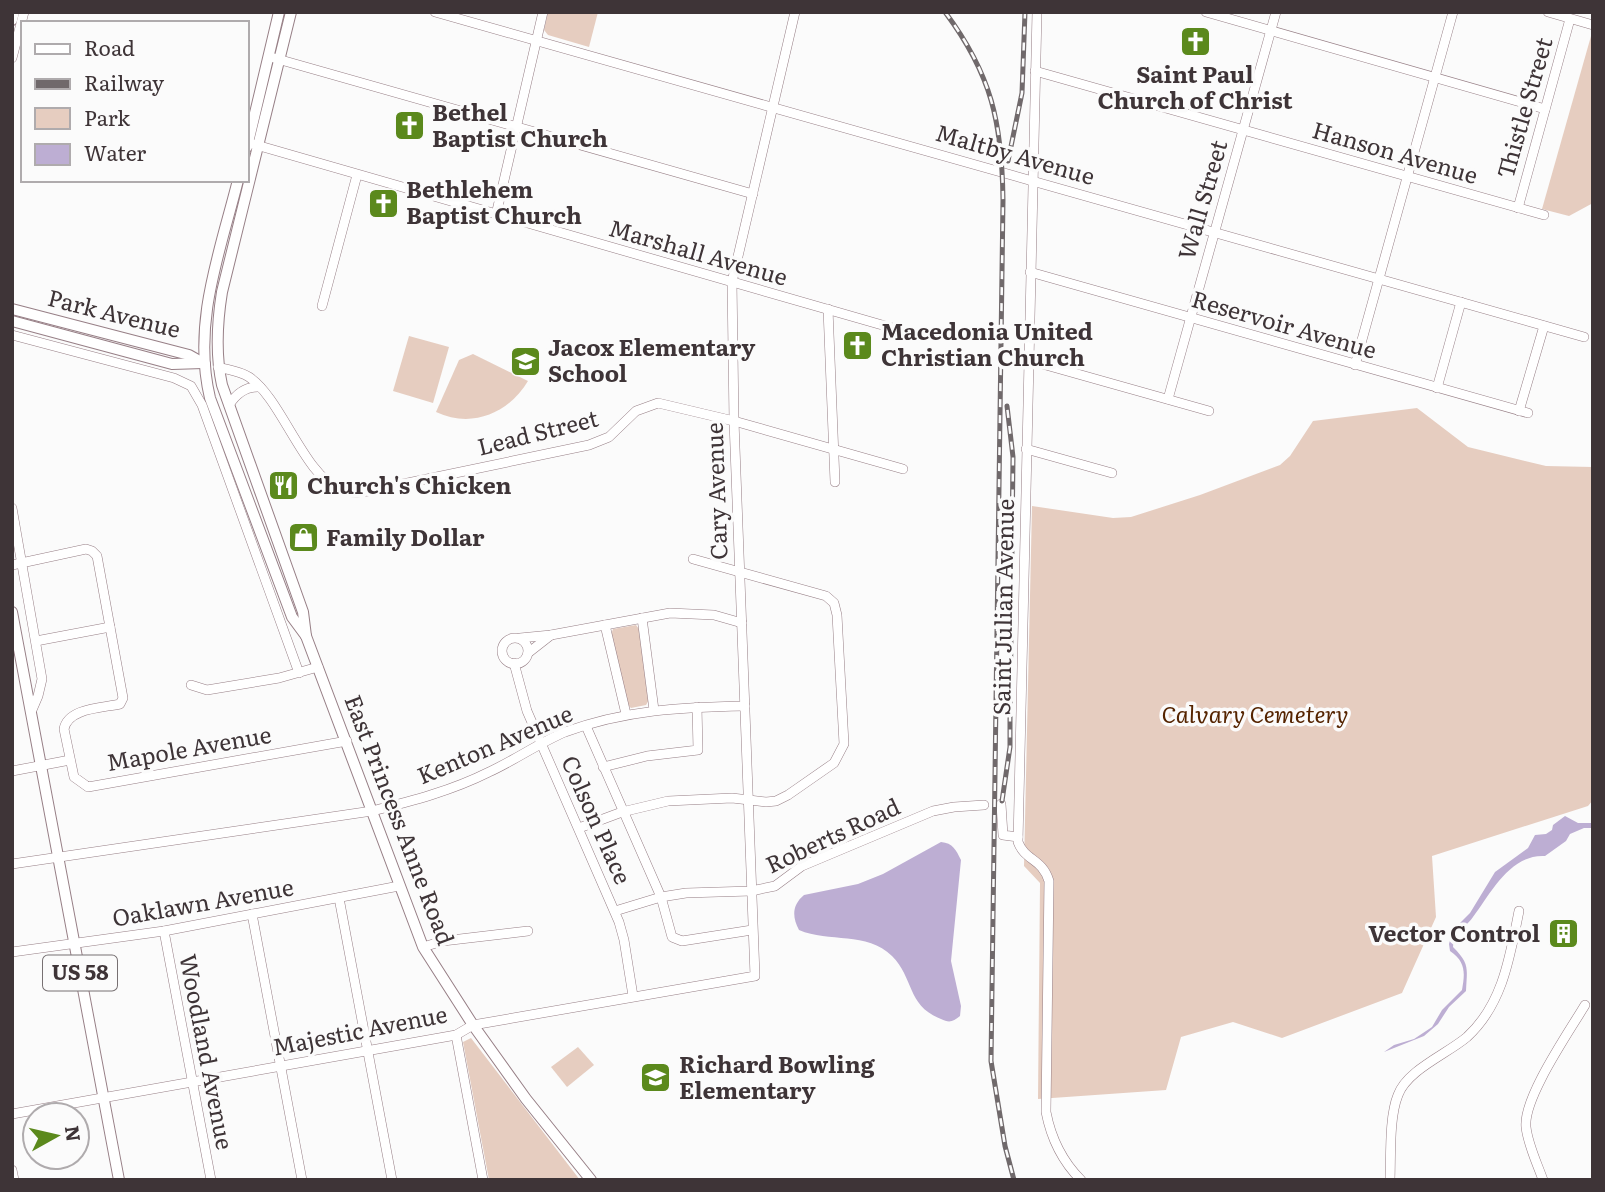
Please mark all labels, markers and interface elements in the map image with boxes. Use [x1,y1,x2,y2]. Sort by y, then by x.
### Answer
legend [21,21,248,182]
church icon: Saint Paul Church of Christ [1178,24,1212,58]
text: Road [84,31,135,62]
street label: Thistle Street [1487,32,1560,182]
place label: Saint Paul Church of Christ [1097,56,1293,116]
text: Railway [84,66,165,97]
place label: Bethel Baptist Church [432,94,608,154]
text: Park [84,101,130,132]
church icon: Bethel Baptist Church [392,109,426,143]
street label: Hanson Avenue [1309,111,1482,191]
street label: Maltby Avenue [932,114,1099,192]
street label: Wall Street [1168,135,1235,263]
text: Water [84,136,146,167]
place label: Bethlehem Baptist Church [406,171,582,231]
church icon: Bethlehem Baptist Church [366,186,400,220]
street label: Marshall Avenue [605,209,792,293]
street label: Park Avenue [44,279,185,345]
street label: Reservoir Avenue [1188,280,1381,366]
place label: Macedonia United Christian Church [881,313,1093,373]
church icon: Macedonia United Christian Church [841,328,875,362]
place label: Jacox Elementary School [548,329,755,389]
school or university icon: Jacox Elementary School [508,344,542,378]
street label: Lead Street [474,399,602,462]
street label: Cary Avenue [696,422,734,560]
place label: Church's Chicken [307,467,512,501]
restaurant icon: Church's Chicken [267,469,301,503]
street label: Saint Julian Avenue [983,498,1021,716]
place label: Family Dollar [326,519,485,553]
shop icon: Family Dollar [286,521,320,555]
street label: East Princess Anne Road [337,689,464,949]
street label: Kenton Avenue [411,695,577,791]
park label: Calvary Cemetery [1162,696,1348,730]
street label: Mapole Avenue [104,716,274,778]
street label: Colson Place [554,749,641,889]
street label: Roberts Road [759,788,905,880]
street label: Oaklawn Avenue [109,868,296,934]
place label: Vector Control [1368,915,1540,949]
building icon: Vector Control [1546,917,1580,951]
street label: Woodland Avenue [172,951,244,1152]
road number: US 58 [43,956,117,990]
street label: Majestic Avenue [269,995,450,1063]
place label: Richard Bowling Elementary [679,1046,876,1106]
school or university icon: Richard Bowling Elementary [639,1061,673,1095]
north arrow [21,1101,91,1171]
text: N [59,1124,89,1143]

